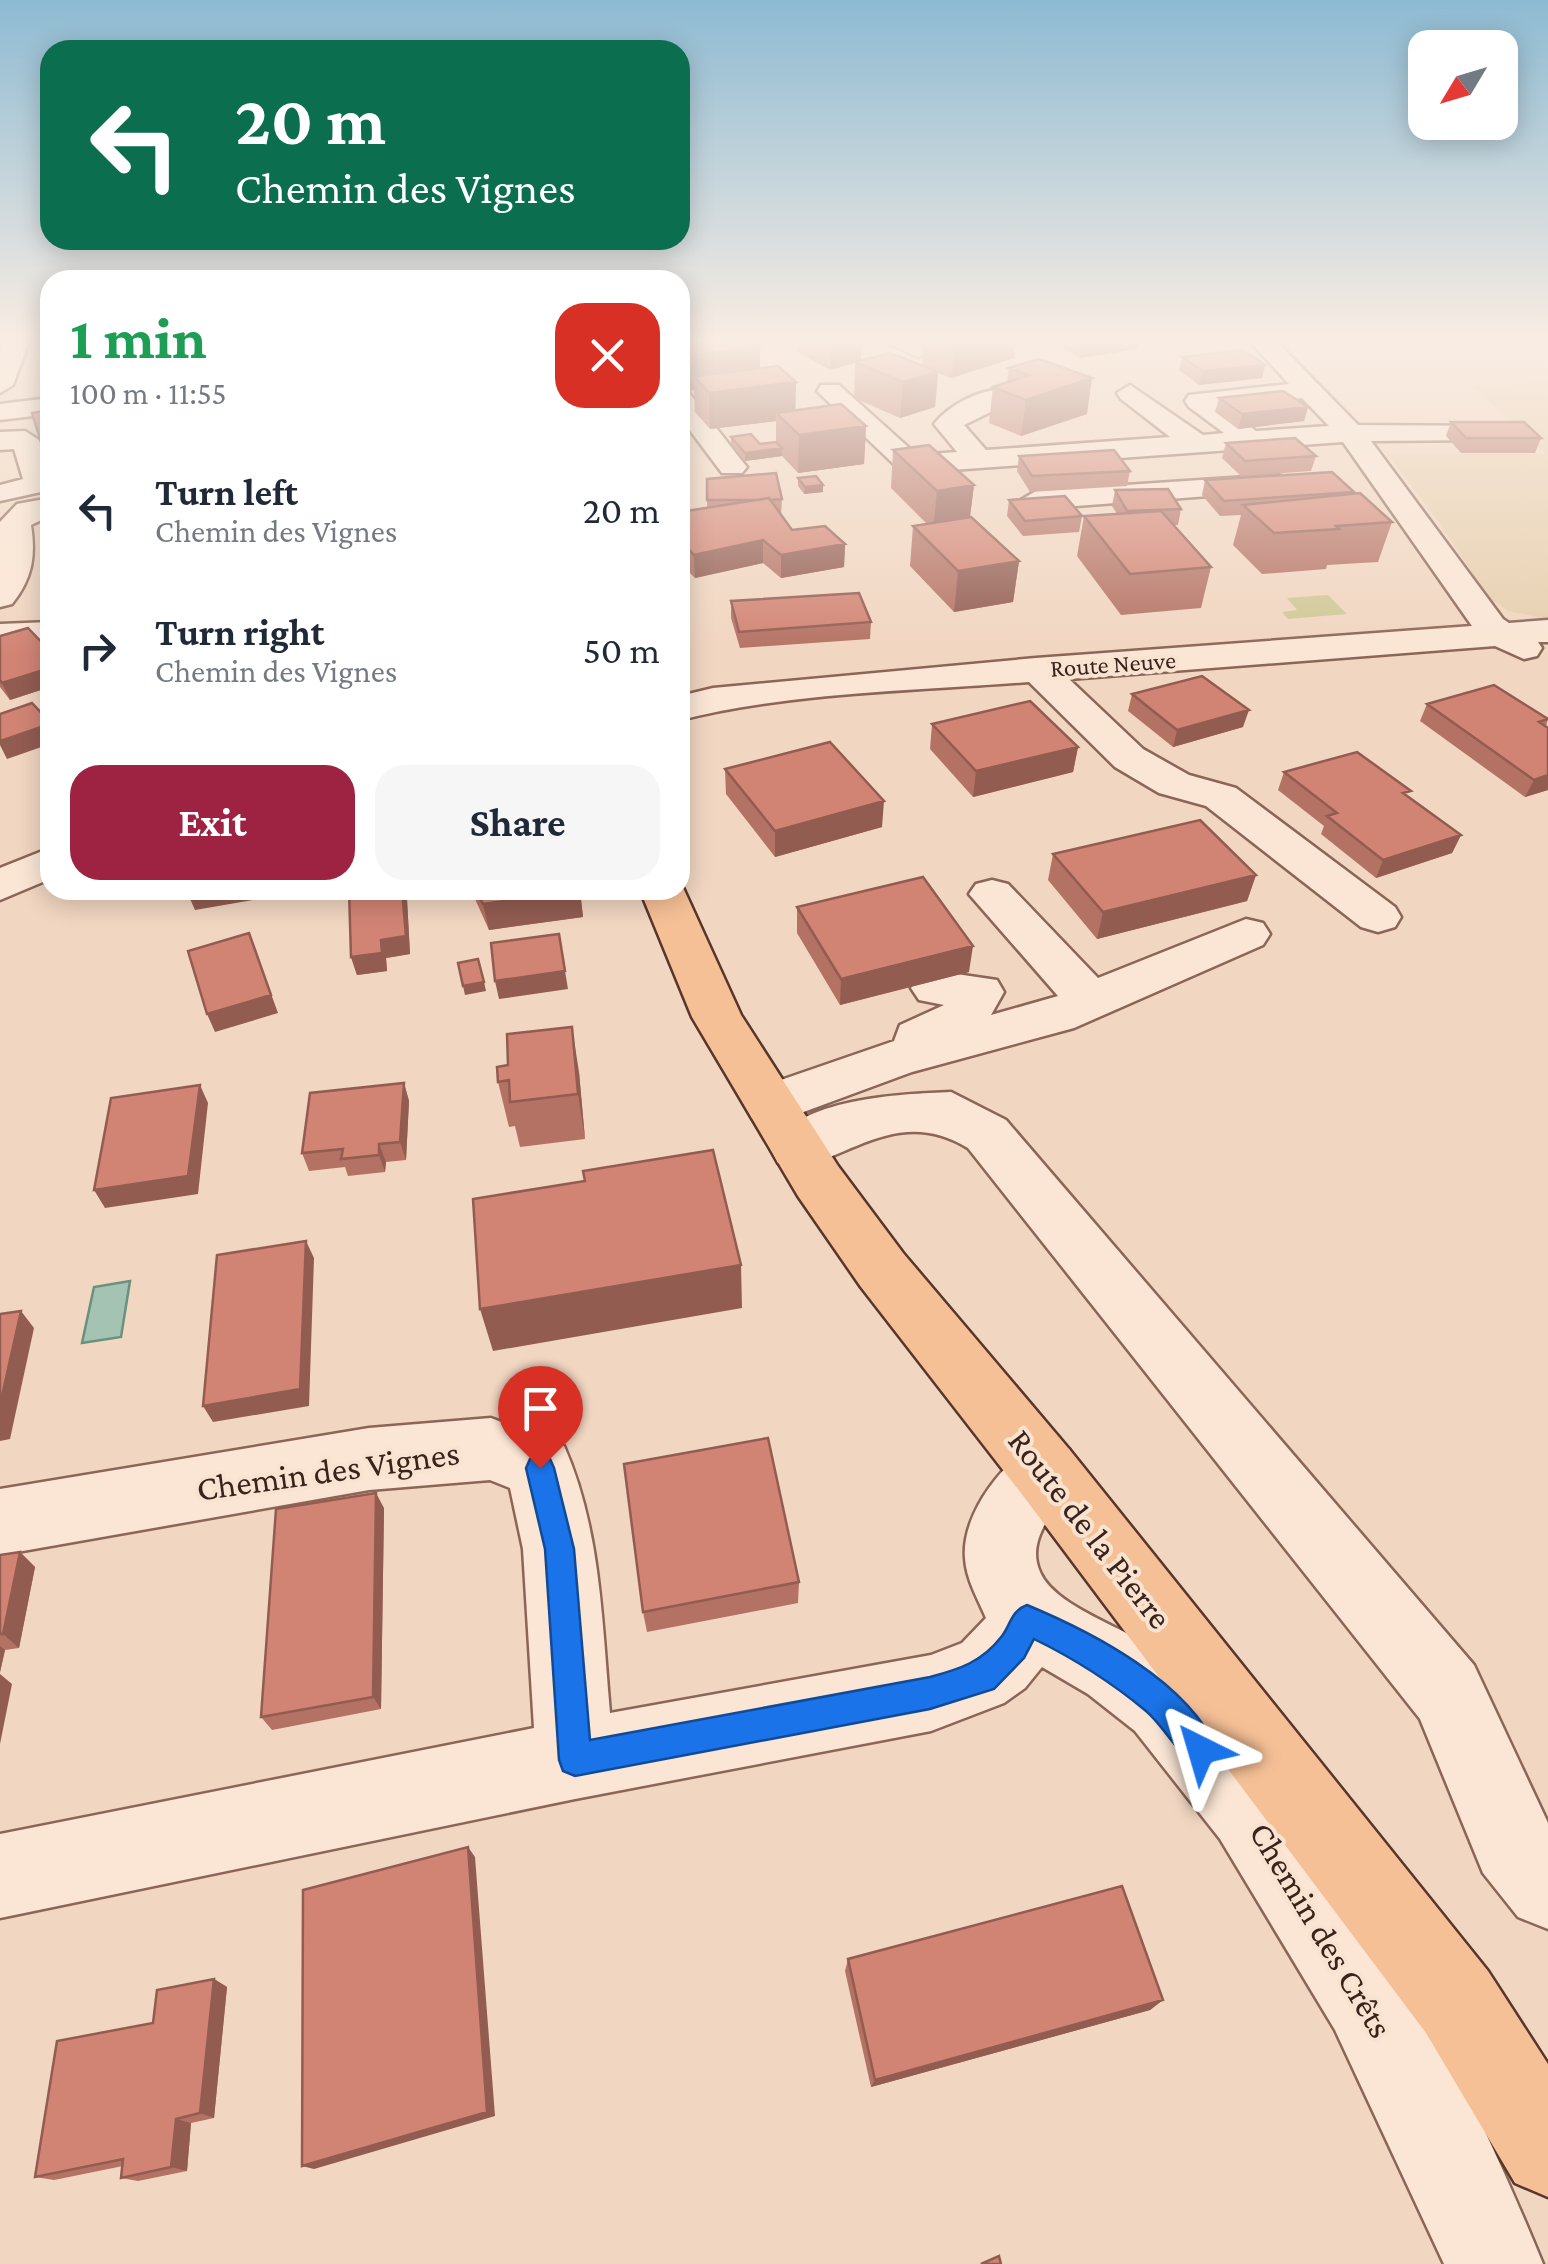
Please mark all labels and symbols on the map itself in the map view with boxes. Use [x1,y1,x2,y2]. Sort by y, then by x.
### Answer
north arrow [1408,30,1518,140]
street label: Route Neuve [1049,646,1177,682]
pin [498,1366,583,1469]
street label: Route de la Pierre [1000,1422,1180,1636]
street label: Chemin des Vignes [194,1433,462,1509]
position arrow [1149,1698,1253,1802]
street label: Chemin des Crêts [1241,1815,1401,2045]

